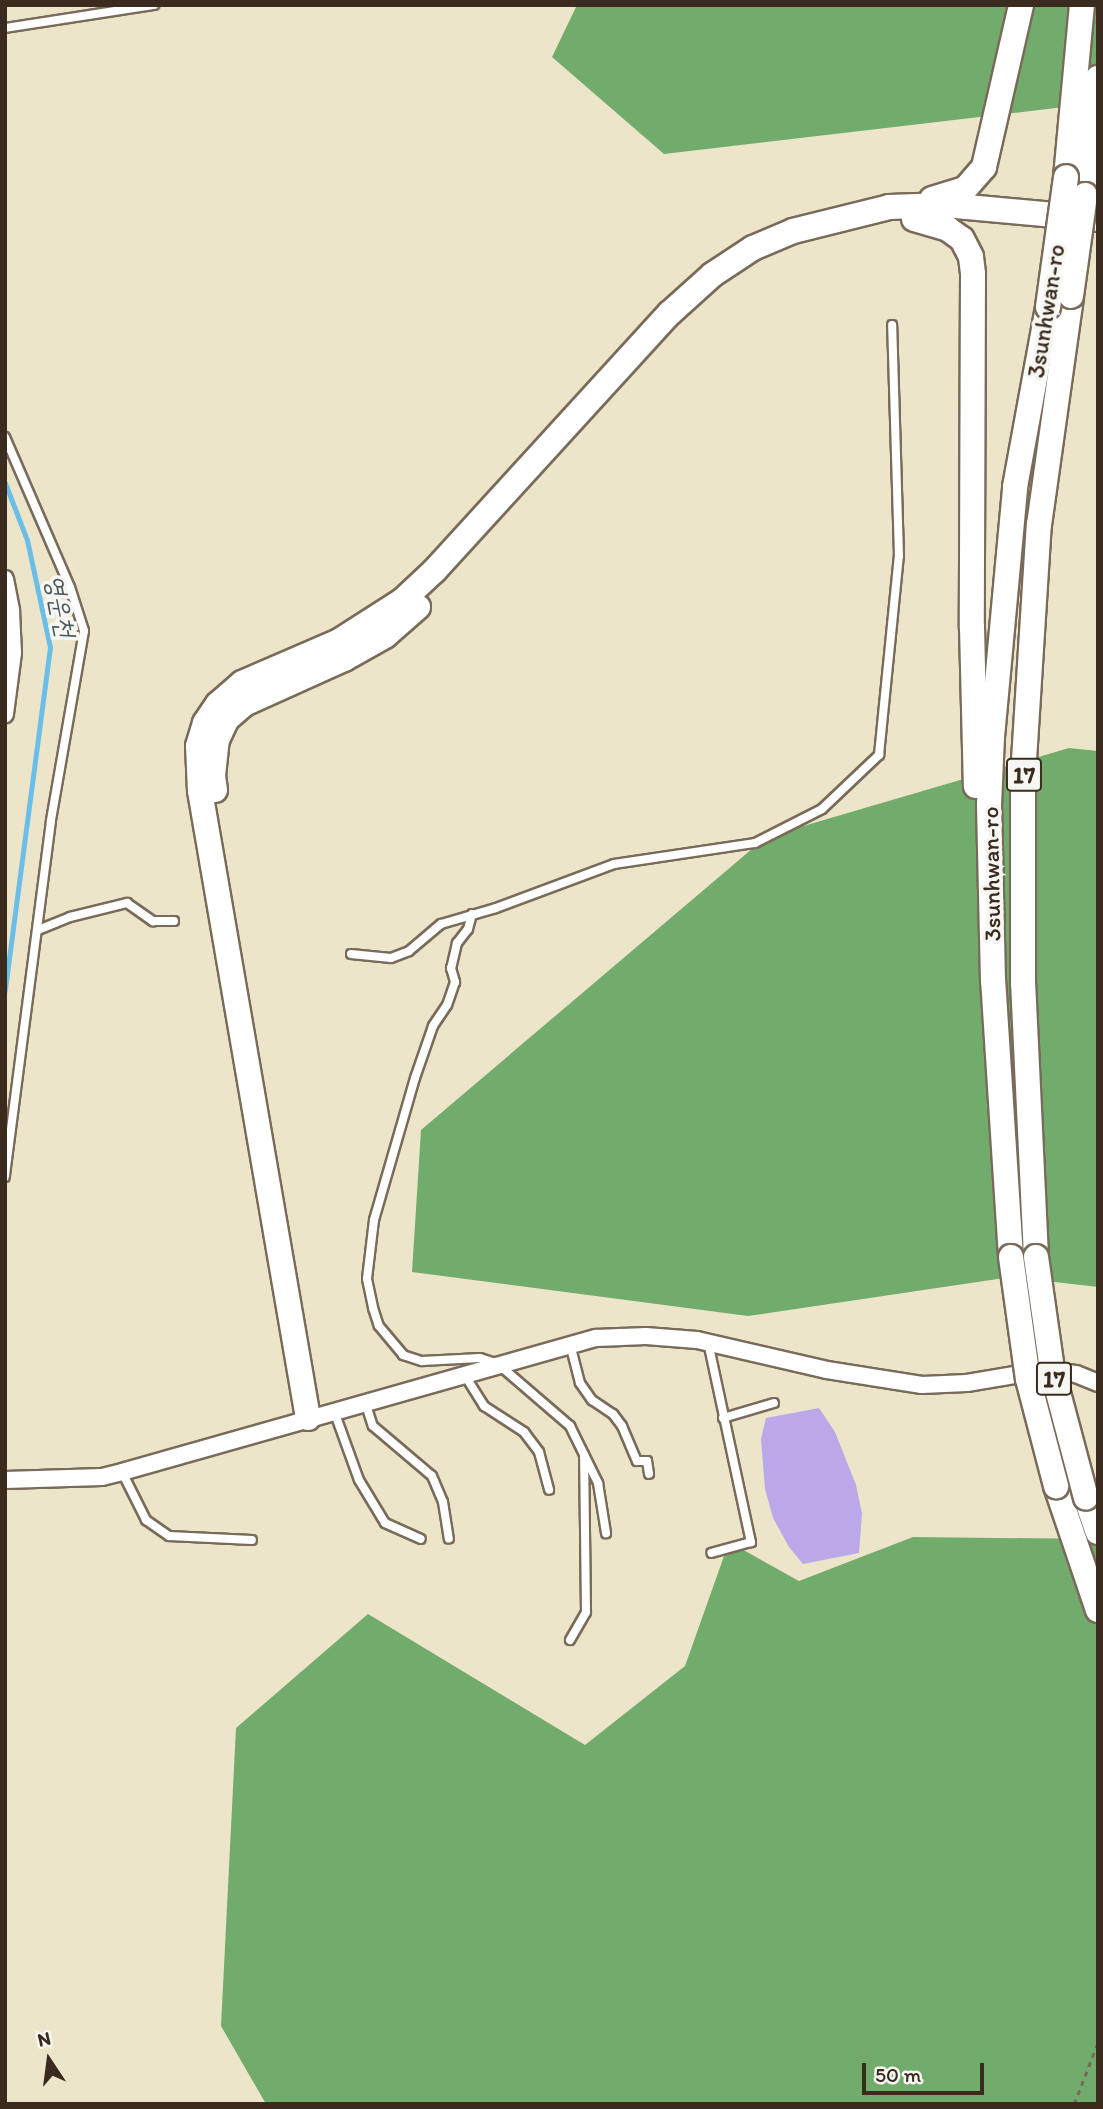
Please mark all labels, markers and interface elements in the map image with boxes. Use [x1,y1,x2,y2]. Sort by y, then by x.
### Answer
street label: 3sunhwan-ro [1021,242,1071,380]
water label: 영운천 [39,572,81,640]
road number: 17 [1005,755,1043,794]
street label: 3sunhwan-ro [975,806,1007,942]
road number: 17 [1035,1360,1073,1398]
north arrow [14,2025,84,2095]
text: N [35,2026,53,2052]
scale bar [865,2050,988,2094]
text: 50 m [875,2062,921,2087]

